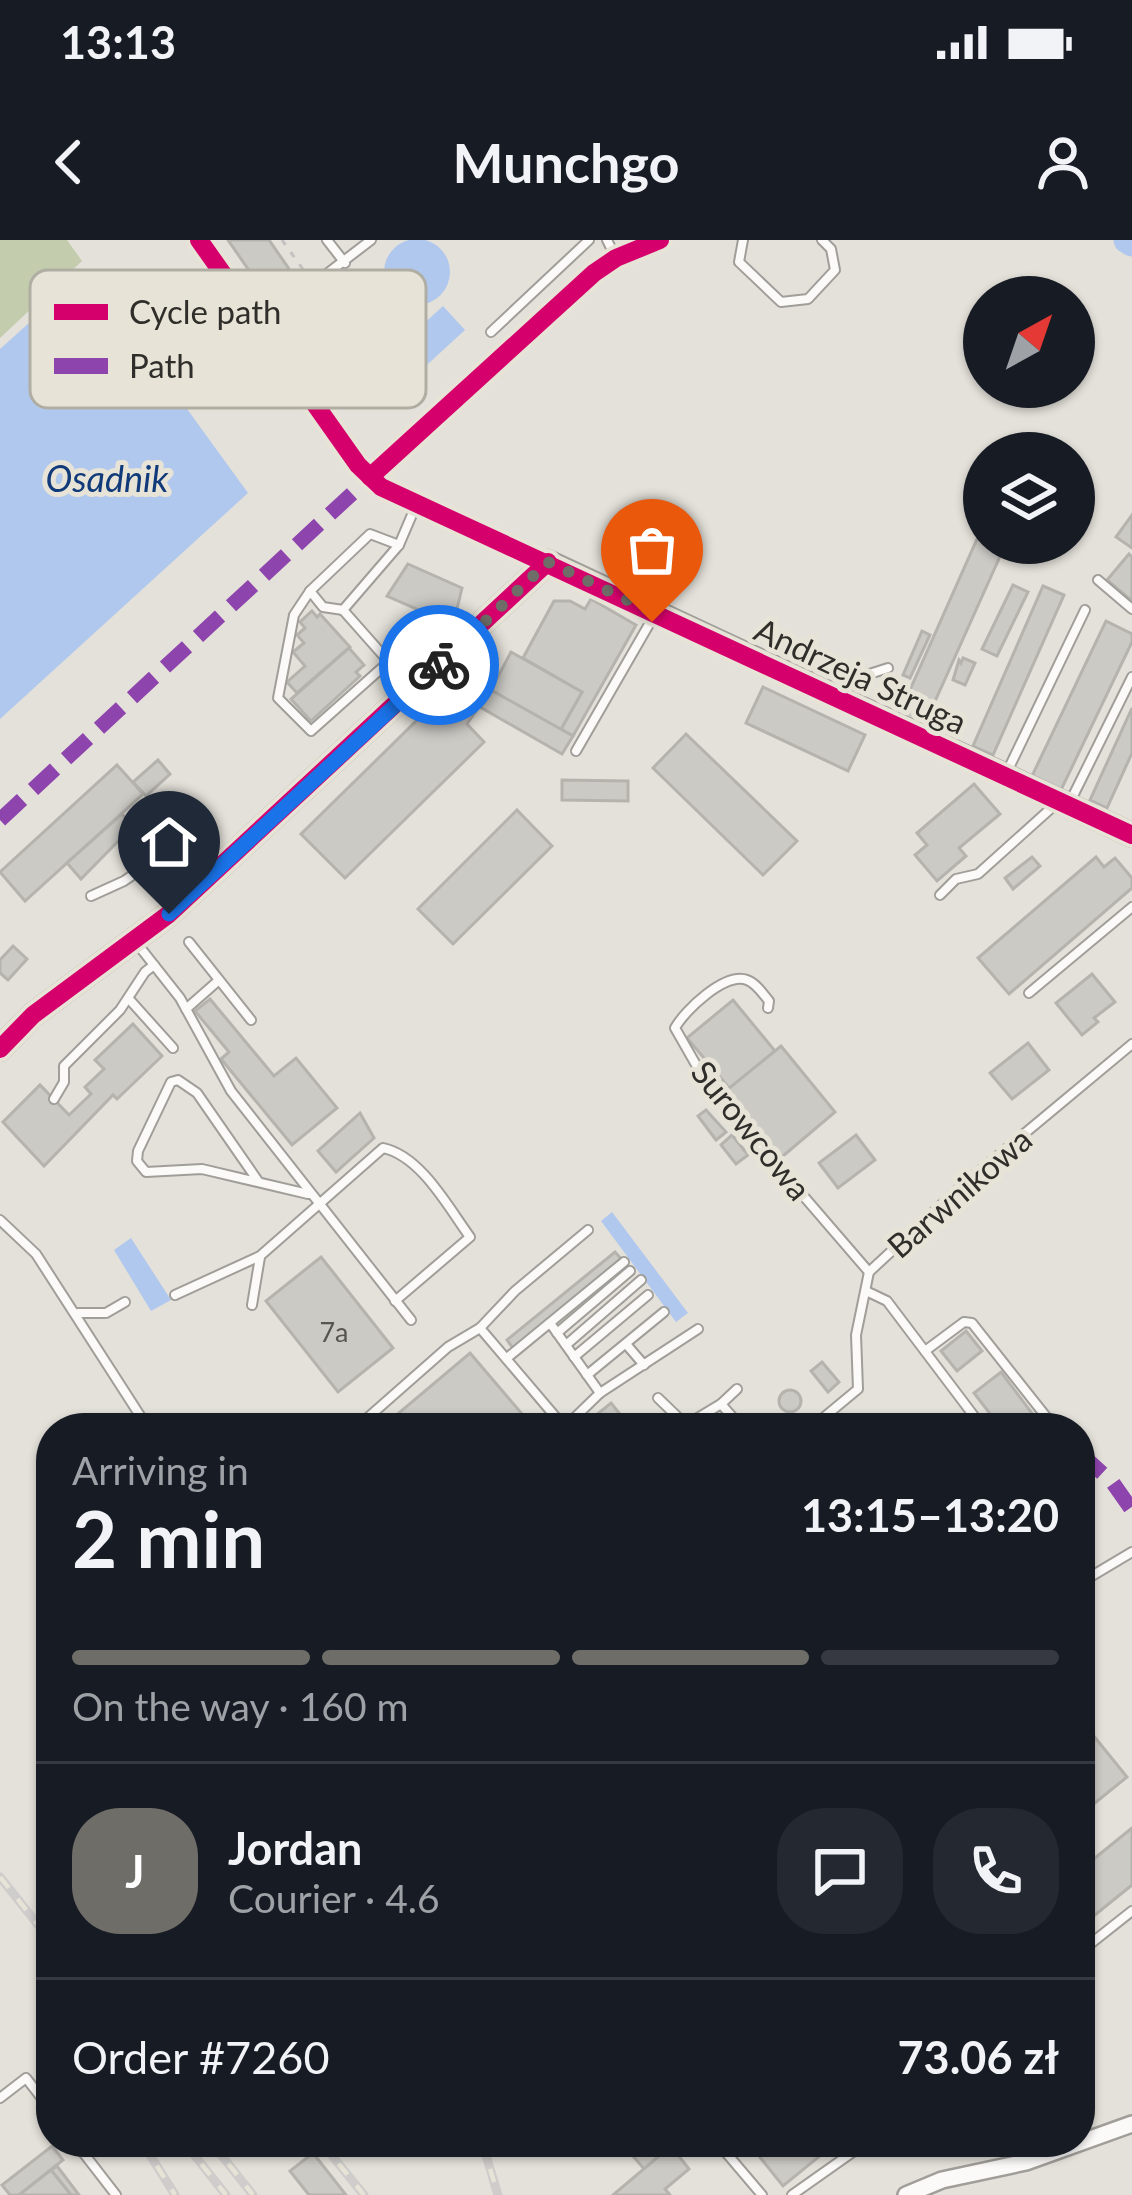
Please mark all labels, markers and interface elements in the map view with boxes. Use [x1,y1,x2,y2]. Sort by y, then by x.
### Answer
text: 13:13 [60,15,176,69]
icon: back [36,129,102,195]
icon: person [1030,129,1096,195]
text: Munchgo [453,130,679,195]
legend [30,270,426,408]
north arrow [963,276,1095,408]
map controls [963,276,1095,564]
text: Cycle path [129,291,281,331]
text: Path [129,345,195,385]
button: layers [963,432,1095,564]
water label: Osadnik [46,456,169,500]
pin [601,499,703,622]
icon: bag [619,517,685,583]
courier [379,605,499,725]
street label: Andrzeja Struga [749,608,973,742]
icon: bike [406,632,472,698]
pin [118,791,220,914]
icon: home [136,809,202,875]
street label: Surowcowa [684,1052,820,1208]
street label: Barwnikowa [879,1118,1039,1266]
house number: 7a [319,1315,349,1348]
text: Arriving in [72,1447,249,1493]
text: 13:15–13:20 [801,1488,1059,1542]
text: 2 min [72,1491,265,1585]
text: On the way · 160 m [72,1683,409,1729]
button: chat [777,1808,903,1934]
button: phone [933,1808,1059,1934]
text: Jordan [228,1821,362,1875]
text: J [125,1844,145,1898]
text: Courier · 4.6 [228,1875,440,1921]
text: Order #7260 [72,2030,330,2084]
text: 73.06 zł [897,2030,1059,2084]

